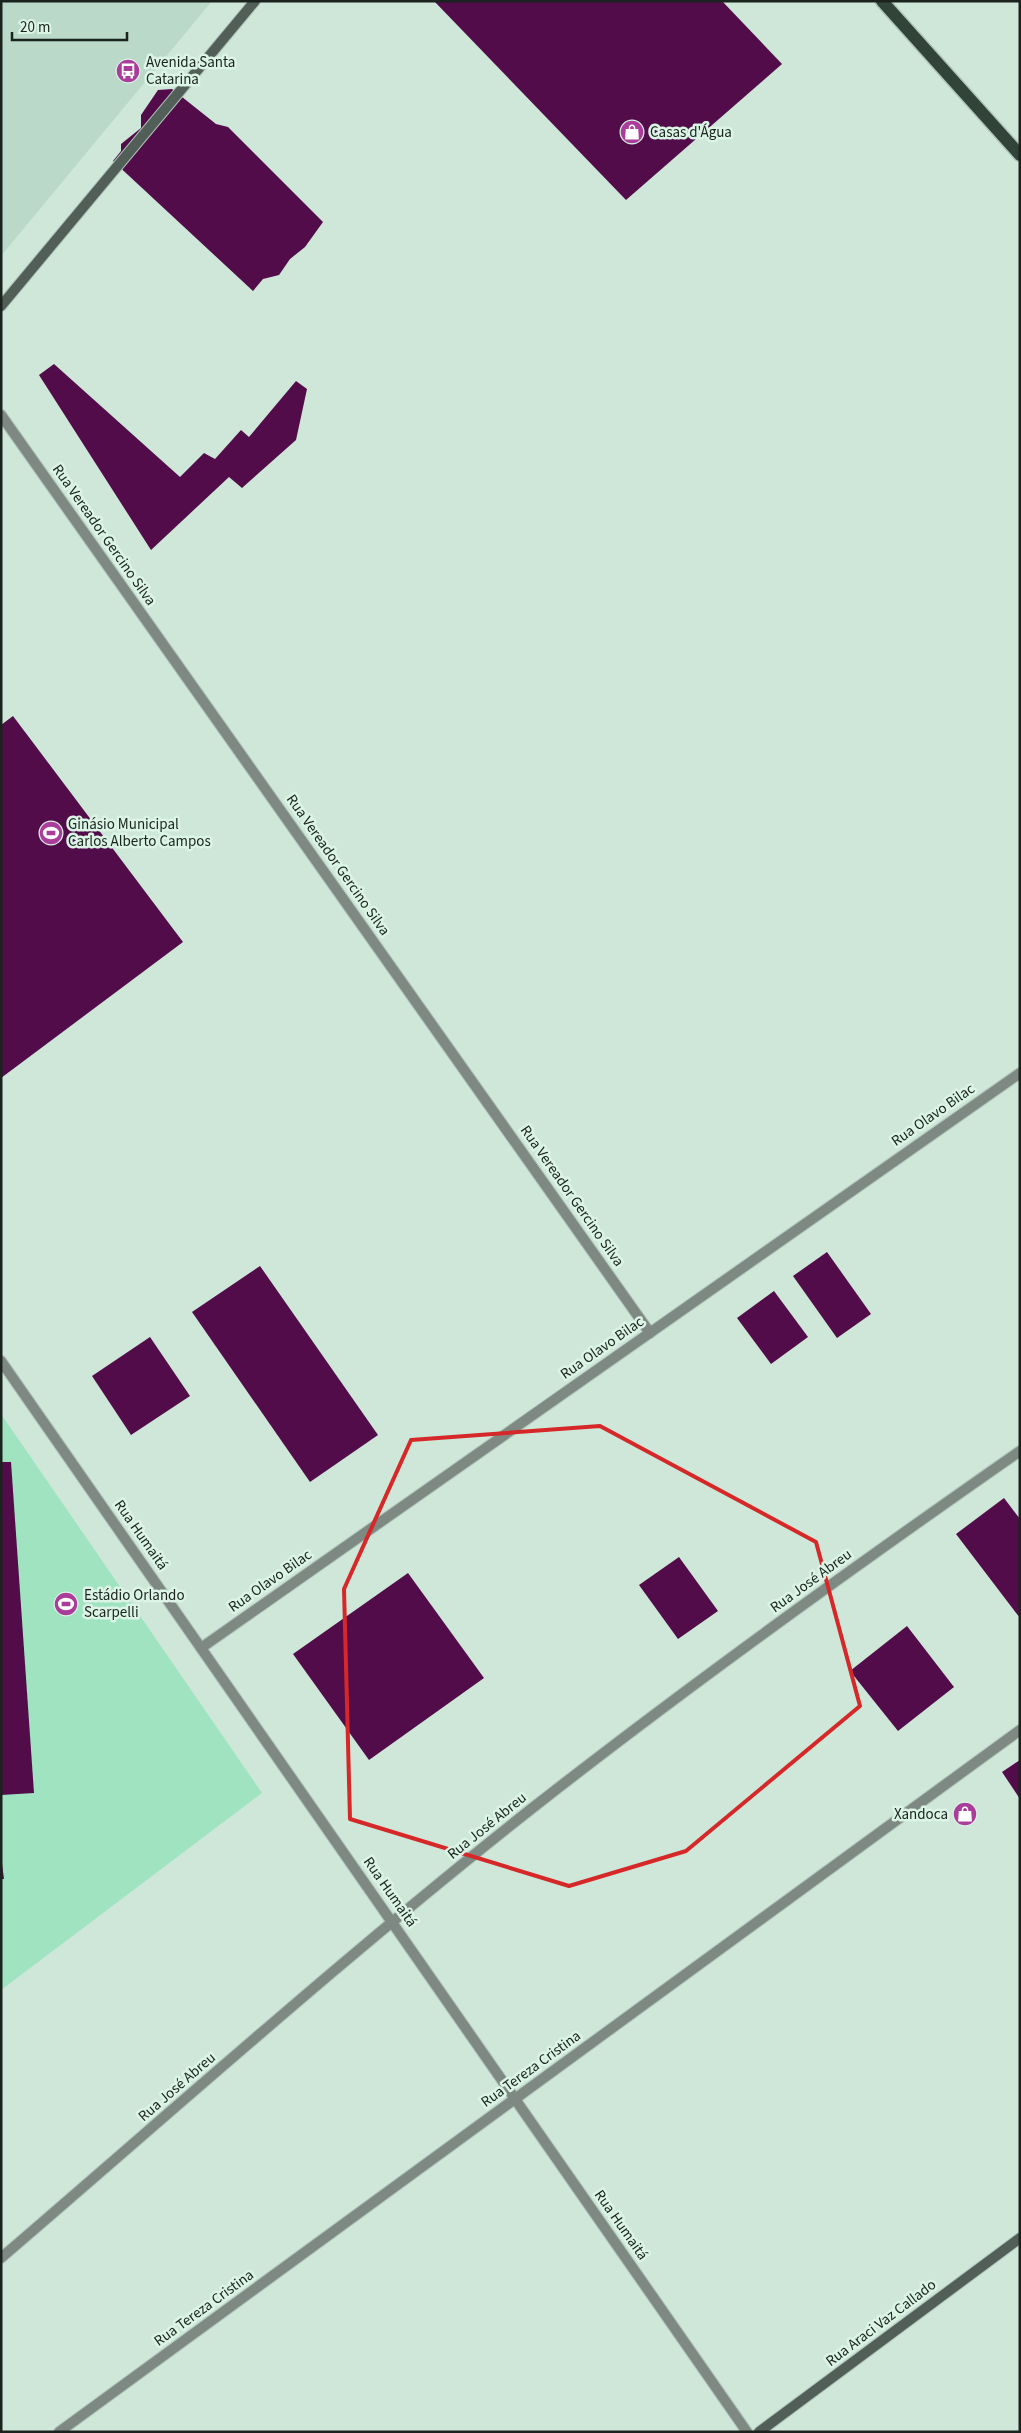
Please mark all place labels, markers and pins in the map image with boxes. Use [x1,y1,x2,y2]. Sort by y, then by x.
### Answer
place label: Avenida Santa Catarina [146,52,235,90]
bus stop icon: Avenida Santa Catarina [115,58,141,84]
shop icon: Casas d'Água [619,119,645,145]
place label: Casas d'Água [650,122,732,143]
place label: Ginásio Municipal Carlos Alberto Campos [68,814,211,852]
sports icon: Ginásio Municipal Carlos Alberto Campos [38,820,64,846]
place label: Estádio Orlando Scarpelli [84,1585,185,1623]
sports icon: Estádio Orlando Scarpelli [53,1591,79,1617]
shop icon: Xandoca [952,1801,978,1827]
place label: Xandoca [894,1804,948,1825]

